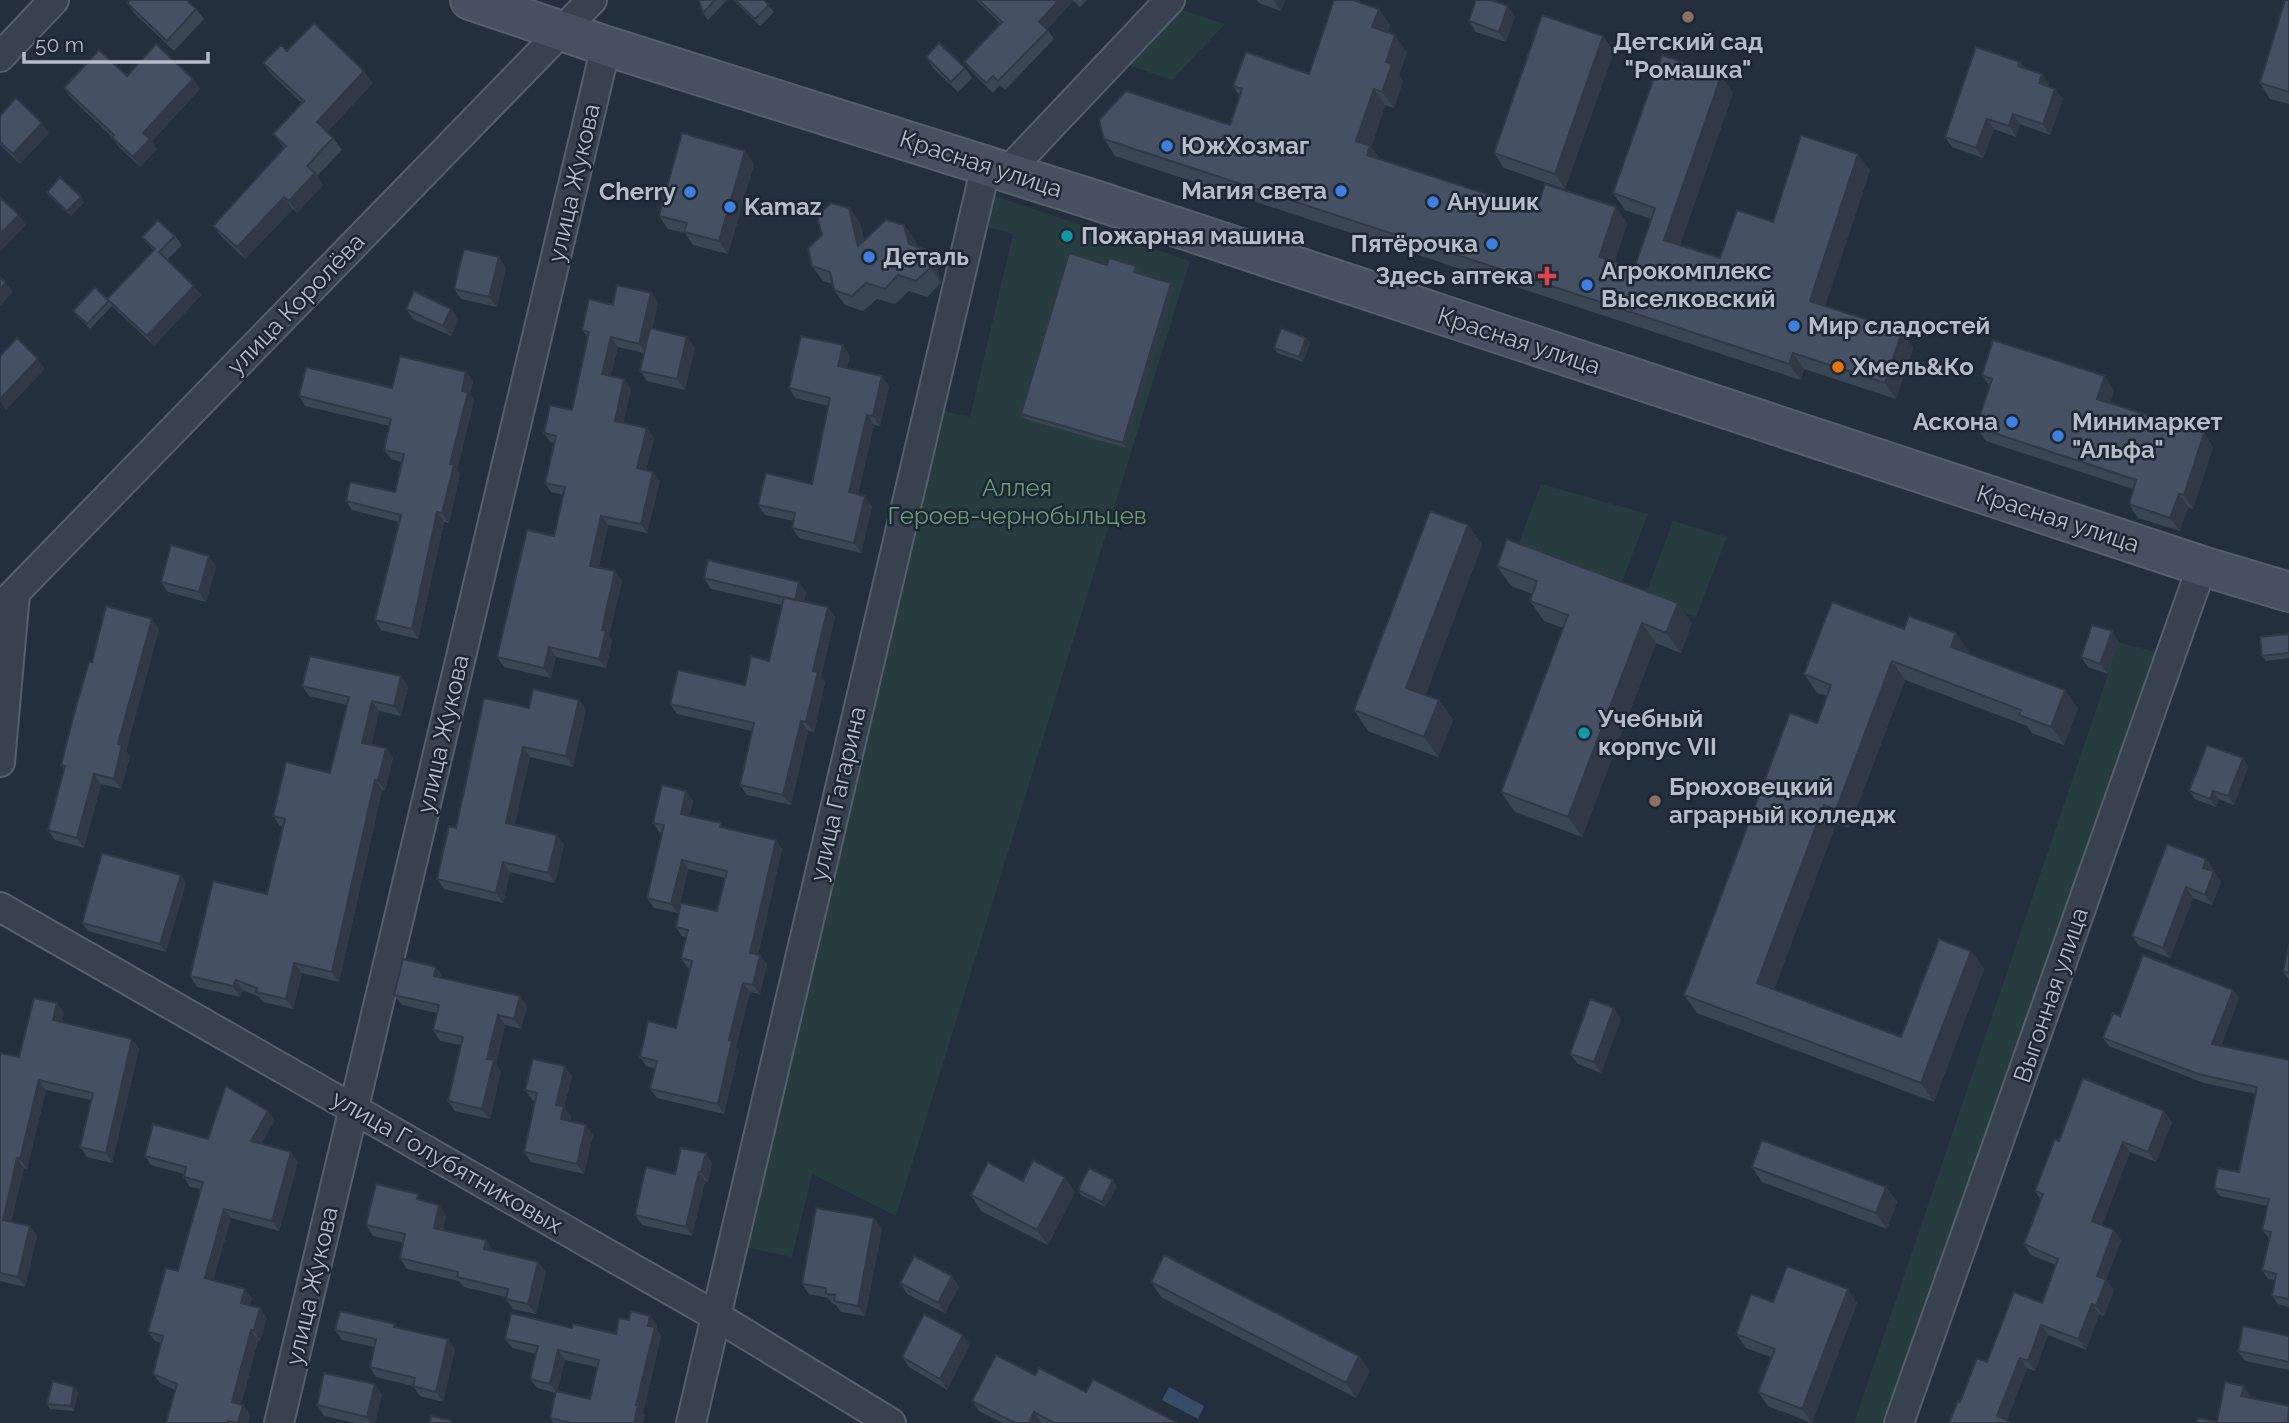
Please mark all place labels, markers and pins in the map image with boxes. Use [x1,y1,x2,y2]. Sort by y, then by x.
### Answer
marker: Детский сад "Ромашка" [1680,9,1696,25]
place label: Детский сад "Ромашка" [1613,27,1763,84]
place label: ЮжХозмаг [1181,131,1309,160]
marker: ЮжХозмаг [1159,138,1175,154]
place label: Магия света [1181,176,1327,205]
place label: Cherry [599,177,676,206]
marker: Магия света [1333,183,1349,199]
marker: Cherry [682,184,698,200]
place label: Анушик [1447,187,1540,216]
place label: Kamaz [744,192,822,221]
marker: Анушик [1425,194,1441,210]
marker: Kamaz [722,199,738,215]
place label: Пожарная машина [1081,221,1305,250]
marker: Пожарная машина [1059,228,1075,244]
place label: Пятёрочка [1351,229,1478,258]
marker: Пятёрочка [1484,236,1500,252]
place label: Деталь [883,242,969,271]
marker: Деталь [861,249,877,265]
place label: Агрокомплекс Выселковский [1601,256,1775,313]
place label: Здесь аптека [1375,261,1533,290]
marker: Здесь аптека [1539,268,1555,284]
marker: Агрокомплекс Выселковский [1579,277,1595,293]
place label: Мир сладостей [1808,311,1990,340]
marker: Мир сладостей [1786,318,1802,334]
place label: Хмель&Ко [1851,352,1974,381]
marker: Хмель&Ко [1830,359,1846,375]
place label: Аскона [1913,407,1998,436]
place label: Минимаркет "Альфа" [2072,407,2223,464]
marker: Аскона [2004,414,2020,430]
marker: Минимаркет "Альфа" [2050,428,2066,444]
place label: Учебный корпус VII [1597,704,1717,761]
marker: Учебный корпус VII [1576,725,1592,741]
place label: Брюховецкий аграрный колледж [1669,772,1897,829]
marker: Брюховецкий аграрный колледж [1647,793,1663,809]

